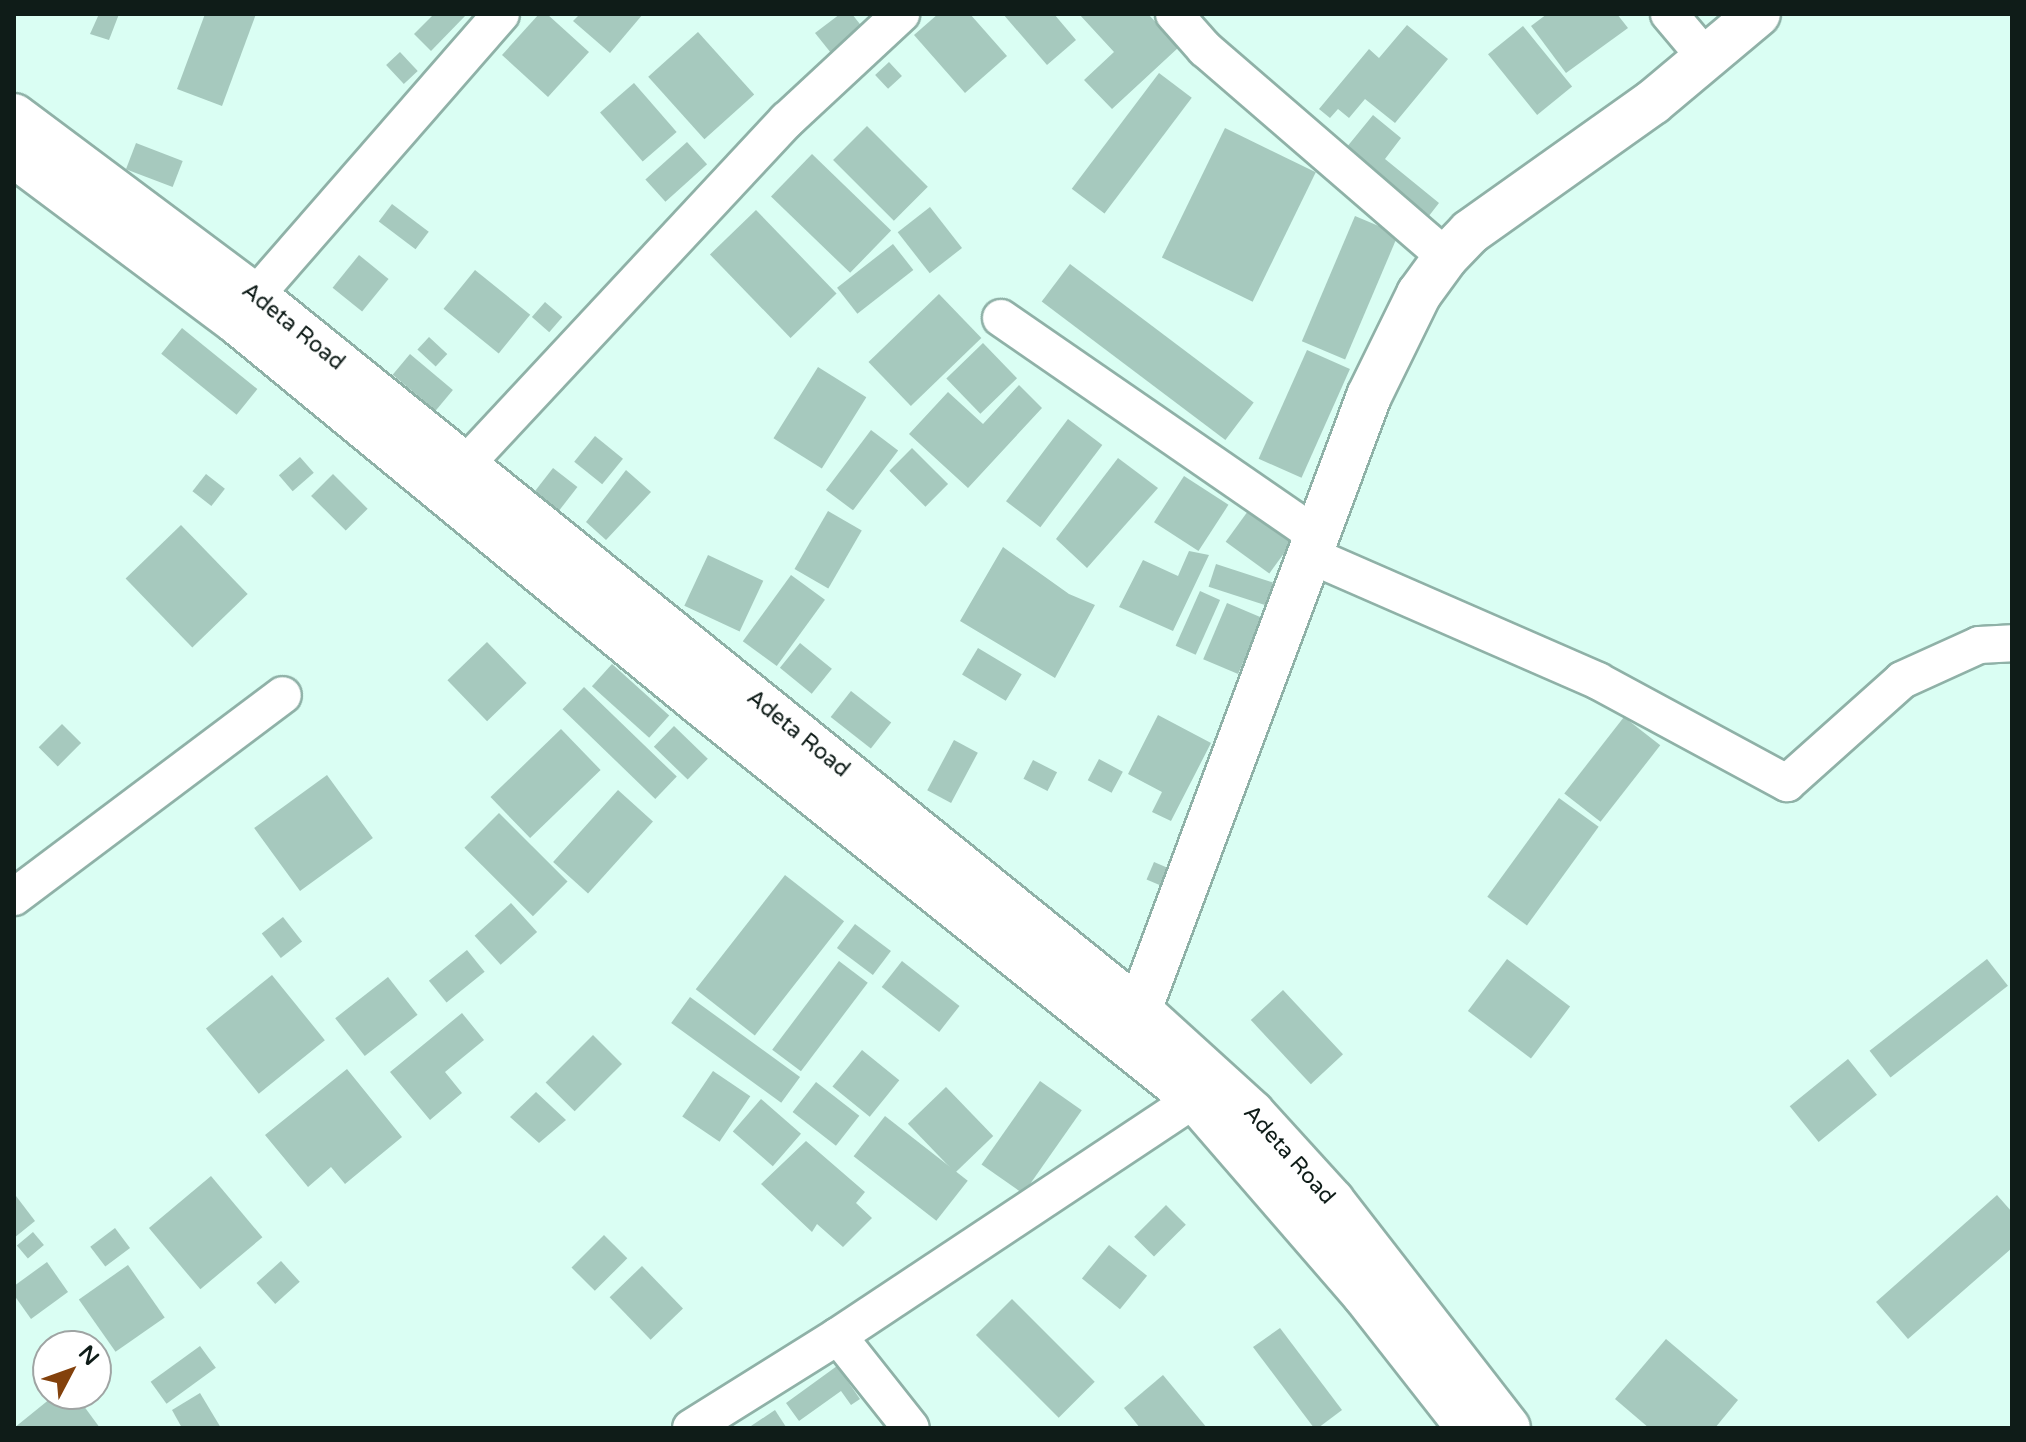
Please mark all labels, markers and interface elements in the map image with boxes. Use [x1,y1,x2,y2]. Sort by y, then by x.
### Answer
street label: Adeta Road [236,278,350,376]
street label: Adeta Road [741,685,855,783]
street label: Adeta Road [1238,1100,1340,1210]
north arrow [32,1330,112,1410]
text: N [73,1340,104,1371]

